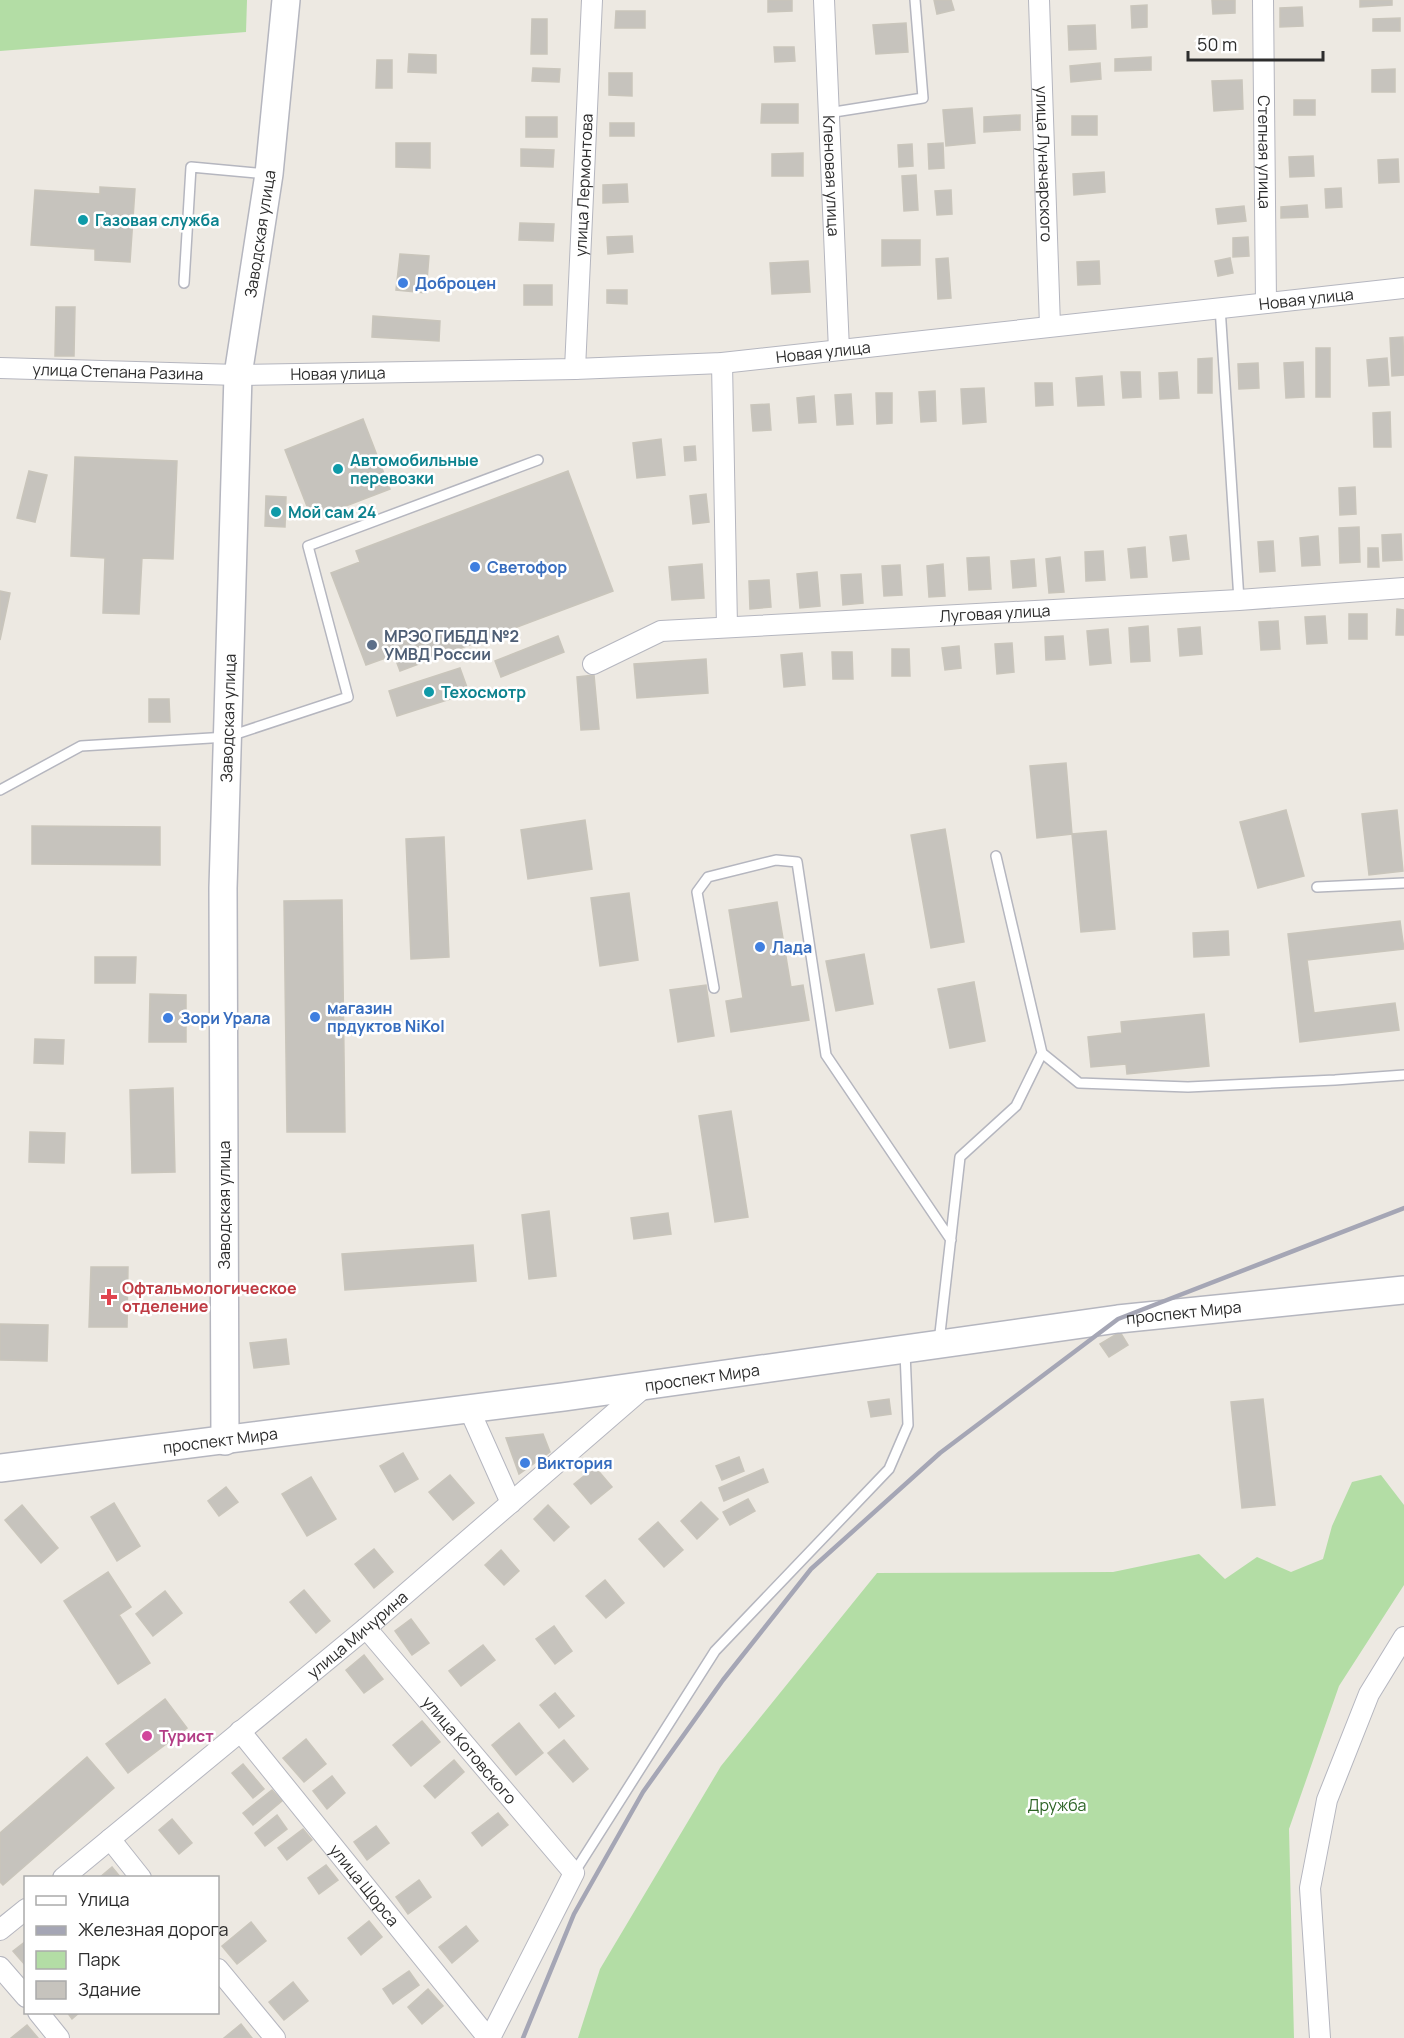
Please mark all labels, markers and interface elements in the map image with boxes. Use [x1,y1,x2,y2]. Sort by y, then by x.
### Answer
scale bar [1188,24,1323,62]
text: 50 m [1197,32,1237,56]
street label: улица Луначарского [1031,85,1058,242]
street label: Степная улица [1253,95,1276,209]
street label: улица Лермонтова [569,113,598,257]
street label: Кленовая улица [818,115,845,237]
street label: Заводская улица [239,168,280,299]
place label: Газовая служба [95,209,219,231]
marker: Газовая служба [76,213,90,227]
place label: Доброцен [415,272,496,294]
marker: Доброцен [396,276,410,290]
street label: Новая улица [1258,283,1355,315]
street label: Новая улица [775,336,872,368]
street label: улица Степана Разина [32,358,204,385]
street label: Новая улица [290,361,386,385]
place label: Автомобильные перевозки [350,449,479,489]
marker: Автомобильные перевозки [331,462,345,476]
place label: Мой сам 24 [288,501,377,523]
marker: Мой сам 24 [269,505,283,519]
place label: Светофор [487,556,567,578]
marker: Светофор [468,560,482,574]
street label: Луговая улица [939,599,1051,627]
place label: МРЭО ГИБДД №2 УМВД России [384,625,519,665]
marker: МРЭО ГИБДД №2 УМВД России [365,638,379,652]
street label: Заводская улица [215,653,241,783]
place label: Техосмотр [441,681,526,703]
marker: Техосмотр [422,685,436,699]
place label: Лада [772,936,812,958]
marker: Лада [753,940,767,954]
place label: магазин прдуктов NiKol [327,997,445,1037]
place label: Зори Урала [180,1007,271,1029]
marker: магазин прдуктов NiKol [308,1010,322,1024]
marker: Зори Урала [161,1011,175,1025]
street label: Заводская улица [213,1141,235,1269]
place label: Офтальмологическое отделение [122,1277,297,1317]
marker: Офтальмологическое отделение [100,1288,118,1306]
street label: проспект Мира [1125,1296,1242,1329]
street label: проспект Мира [643,1359,761,1396]
street label: проспект Мира [162,1422,279,1458]
place label: Виктория [537,1452,613,1474]
marker: Виктория [518,1456,532,1470]
street label: улица Мичурина [302,1586,412,1683]
street label: улица Котовского [417,1691,522,1809]
place label: Турист [159,1725,214,1747]
marker: Турист [140,1729,154,1743]
park label: Дружба [1028,1794,1086,1816]
street label: улица Щорса [324,1839,404,1931]
legend [24,1876,219,2014]
text: Улица [78,1887,130,1911]
text: Железная дорога [78,1917,229,1941]
text: Парк [78,1947,121,1971]
text: Здание [78,1977,141,2001]

